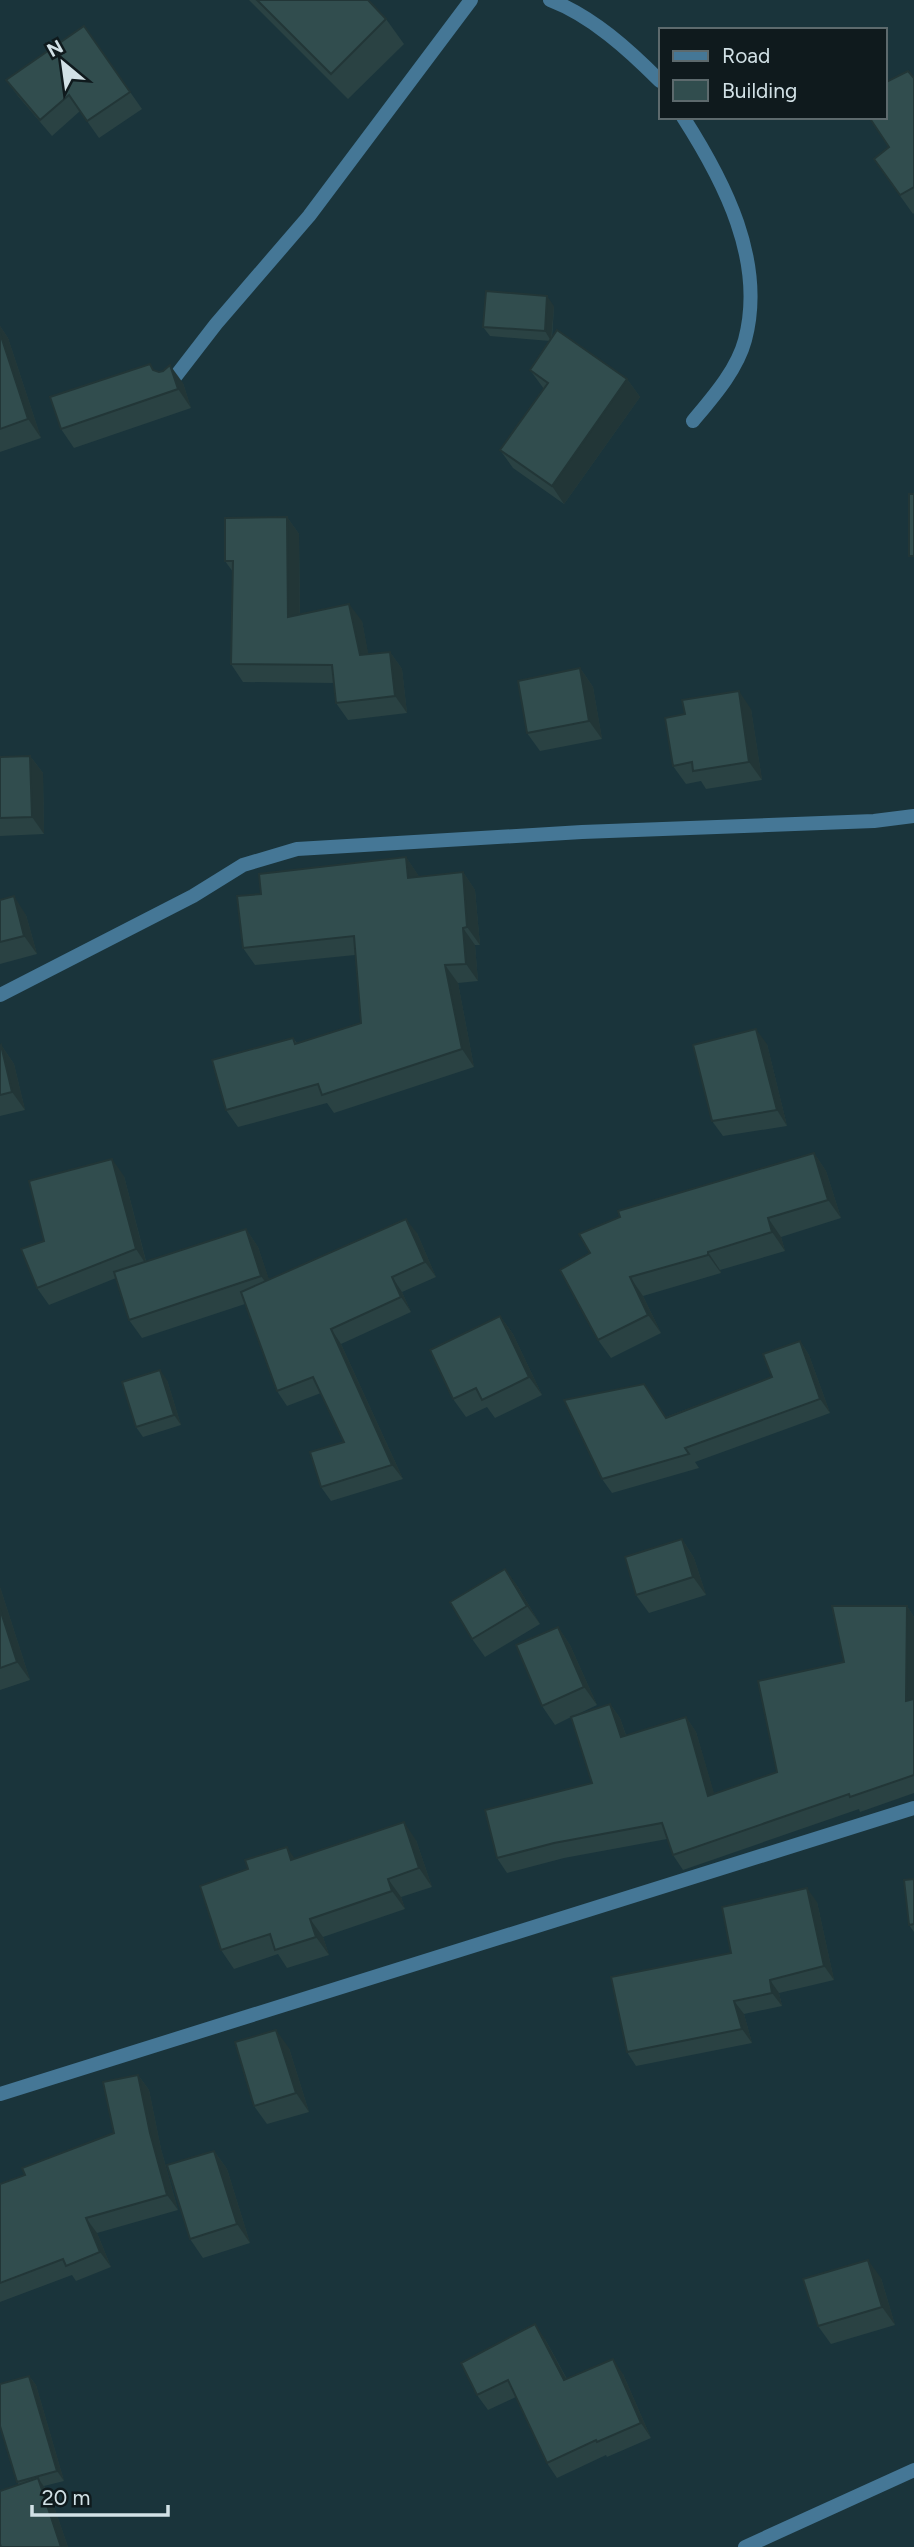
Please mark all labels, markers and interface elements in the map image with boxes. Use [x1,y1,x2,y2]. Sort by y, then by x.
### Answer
north arrow [28,28,98,98]
legend [659,28,886,119]
text: N [43,35,67,62]
text: Road [722,43,770,68]
text: Building [722,78,797,103]
scale bar [32,2474,168,2518]
text: 20 m [42,2485,90,2510]

